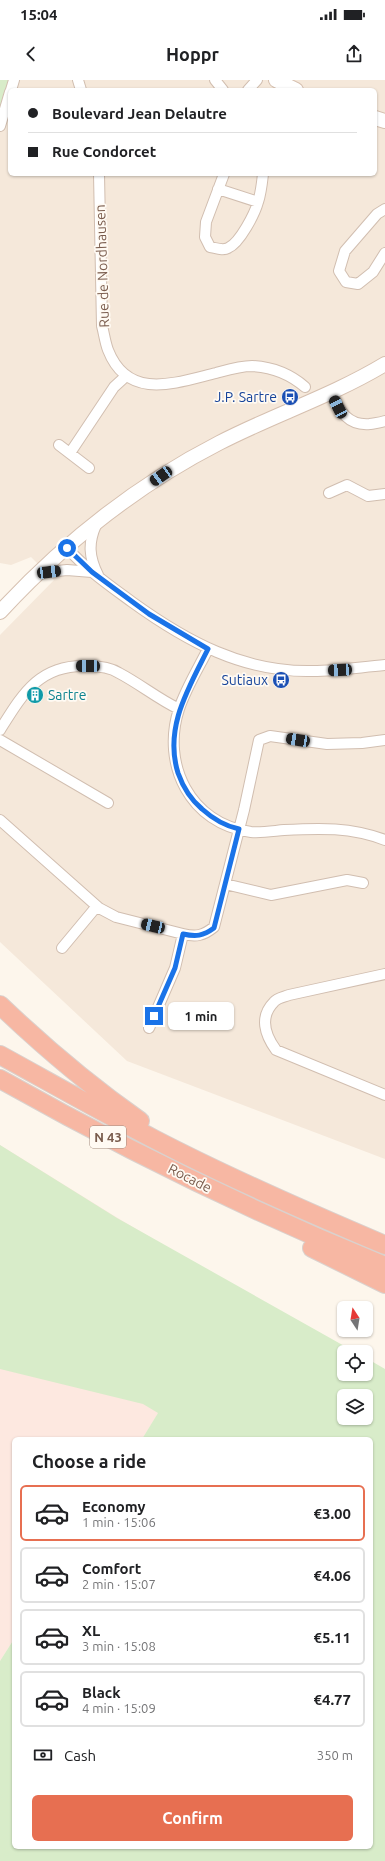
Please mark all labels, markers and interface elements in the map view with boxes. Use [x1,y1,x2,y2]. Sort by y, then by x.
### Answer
text: 15:04 [20,6,58,23]
icon: back [20,43,42,65]
icon: share [343,43,365,65]
text: Hoppr [166,44,219,64]
text: Boulevard Jean Delautre [52,105,227,122]
text: Rue Condorcet [52,143,156,160]
street label: Rue de Nordhausen [92,204,112,328]
bus stop icon: J.P. Sartre [280,387,300,407]
place label: J.P. Sartre [214,389,277,405]
car [327,394,349,420]
car [148,464,174,488]
route start [58,539,76,557]
car [36,565,62,579]
car [76,660,100,672]
car [328,663,352,677]
bus stop icon: Sutiaux [271,670,291,690]
place label: Sutiaux [222,672,268,688]
building icon: Sartre [25,685,45,705]
place label: Sartre [48,687,86,703]
car [285,732,311,748]
car [140,917,166,935]
callout: 1 min [168,1002,234,1030]
route end [145,1007,163,1025]
text: 1 min [185,1009,217,1023]
road number: N 43 [90,1126,126,1148]
street label: Rocade [166,1160,214,1196]
north arrow [337,1301,373,1337]
map controls [337,1301,373,1425]
button: locate [337,1345,373,1381]
button: layers [337,1389,373,1425]
text: Choose a ride [32,1451,146,1471]
icon: car [34,1495,70,1531]
text: Economy [82,1498,146,1515]
text: €3.00 [313,1505,351,1522]
text: 1 min · 15:06 [82,1515,156,1529]
icon: car [34,1557,70,1593]
text: Comfort [82,1560,141,1577]
text: €4.06 [313,1567,351,1584]
text: 2 min · 15:07 [82,1577,156,1591]
icon: car [34,1619,70,1655]
text: XL [82,1622,100,1639]
text: €5.11 [313,1629,351,1646]
text: 3 min · 15:08 [82,1639,156,1653]
icon: car [34,1681,70,1717]
text: Black [82,1684,121,1701]
text: €4.77 [313,1691,351,1708]
text: 4 min · 15:09 [82,1701,156,1715]
icon: cash [32,1744,54,1766]
text: Cash [64,1747,96,1764]
text: 350 m [317,1748,353,1762]
button: Confirm [32,1795,353,1841]

